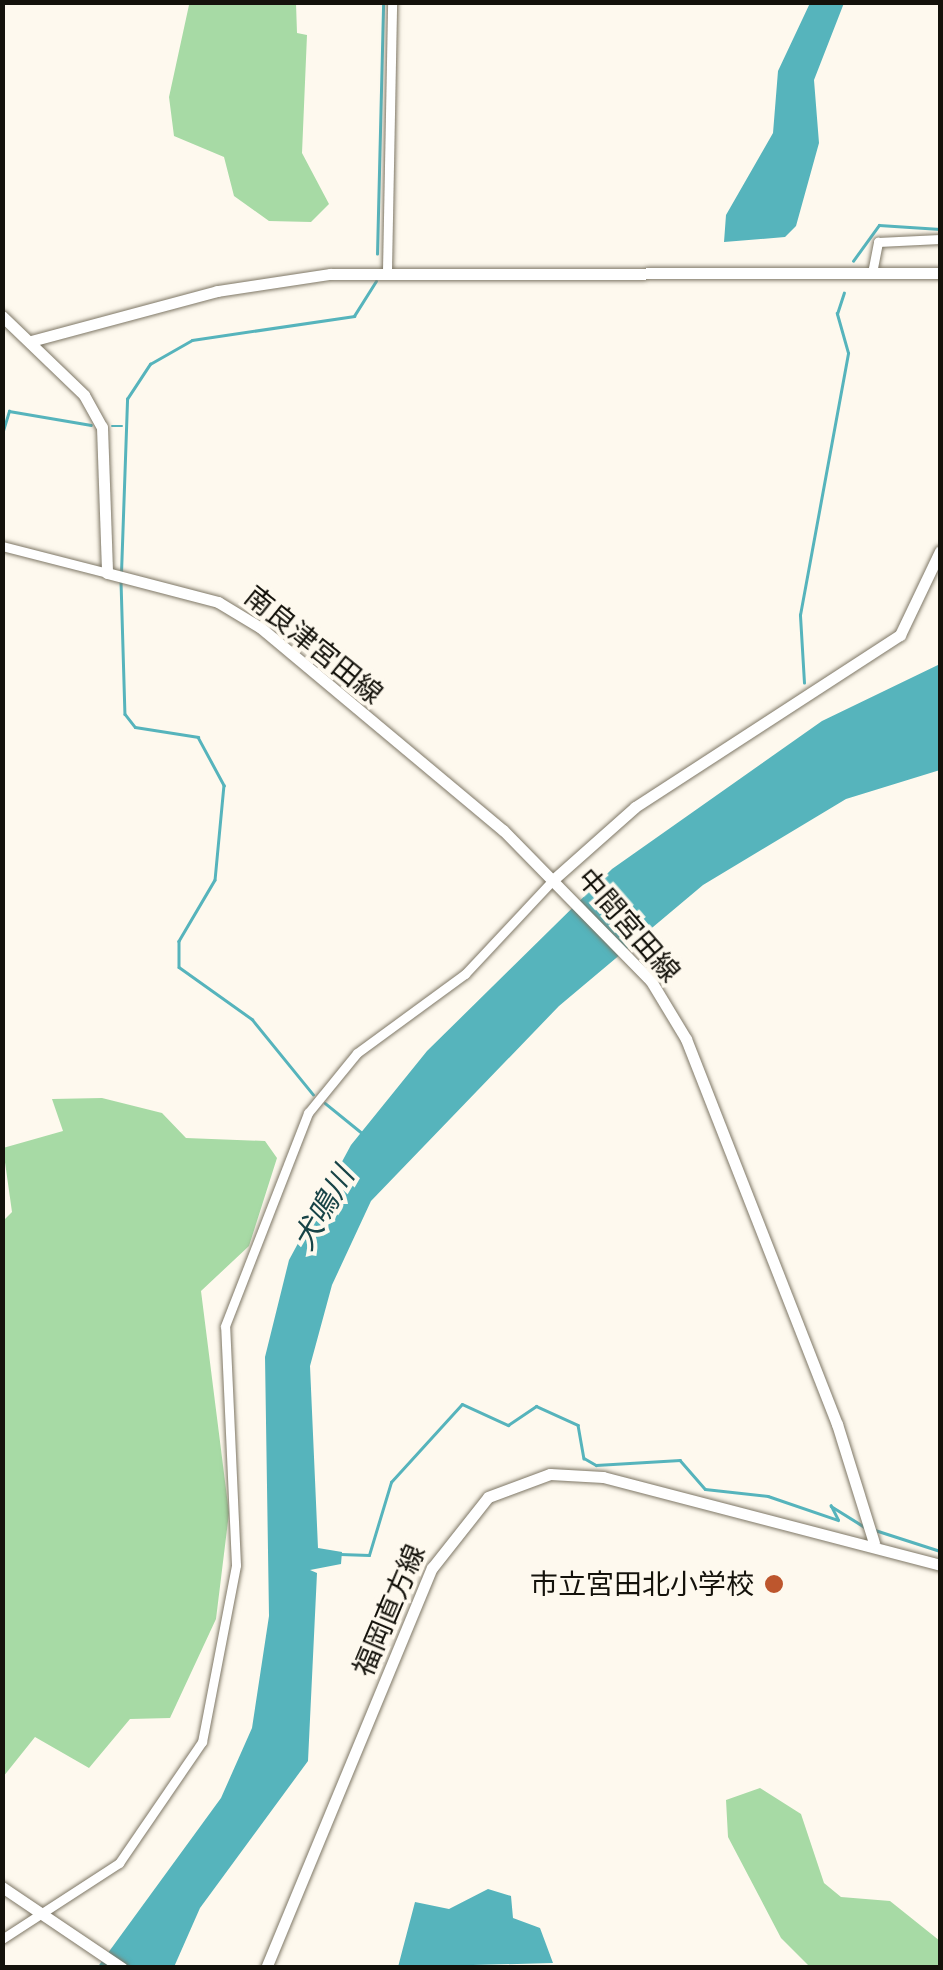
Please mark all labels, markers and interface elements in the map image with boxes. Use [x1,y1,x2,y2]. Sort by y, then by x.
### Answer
street label: 南良津宮田線 [238,579,390,711]
street label: 中間宮田線 [570,861,688,989]
water label: 犬鳴川 [285,1160,361,1256]
street label: 福岡直方線 [346,1539,432,1681]
place label: 市立宮田北小学校 [530,1567,754,1601]
marker: 市立宮田北小学校 [763,1573,785,1595]

